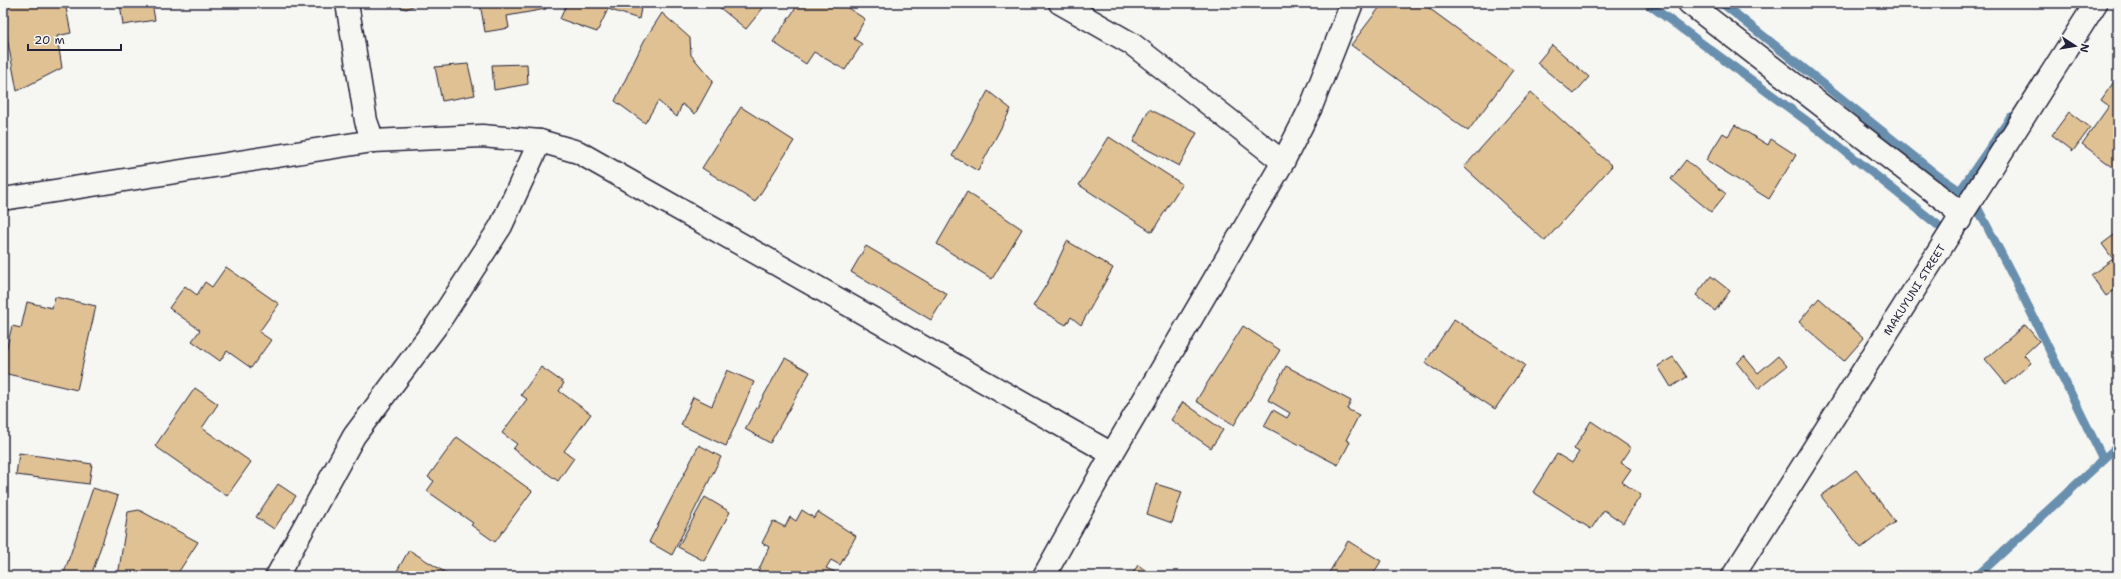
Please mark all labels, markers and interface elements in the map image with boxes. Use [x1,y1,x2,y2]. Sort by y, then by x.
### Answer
scale bar [28,26,121,52]
north arrow [2055,26,2095,66]
text: 20 m [34,32,65,48]
text: N [2076,42,2093,54]
street label: MAKUYUNI STREET [1880,241,1949,338]

